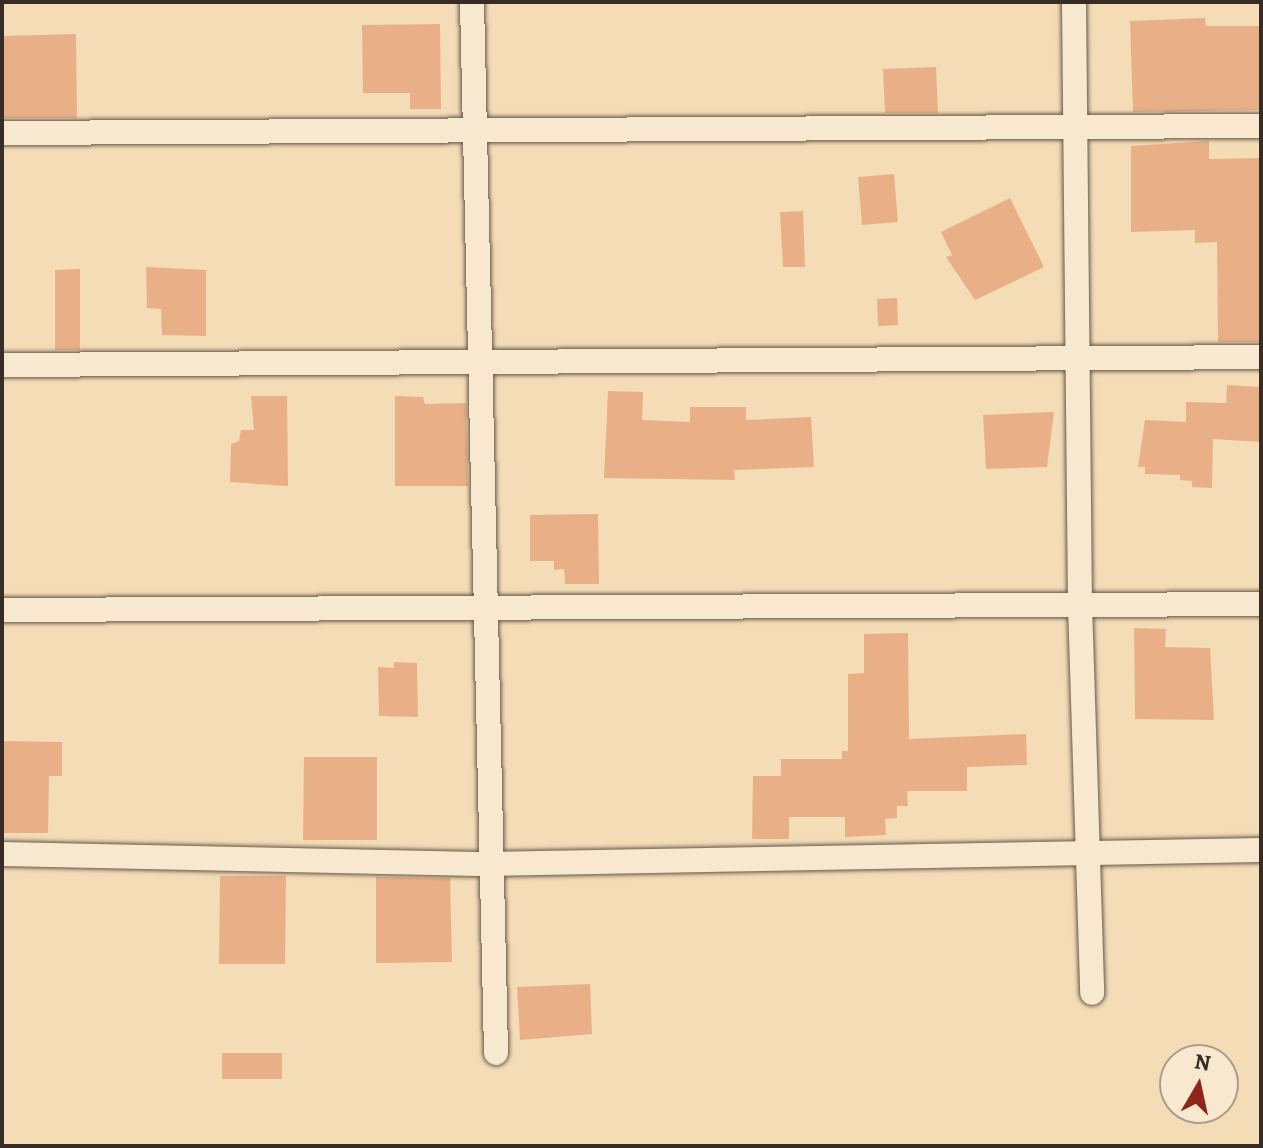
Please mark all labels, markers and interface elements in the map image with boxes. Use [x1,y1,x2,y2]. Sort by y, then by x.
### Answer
north arrow [1159,1044,1239,1124]
text: N [1192,1046,1213,1078]

